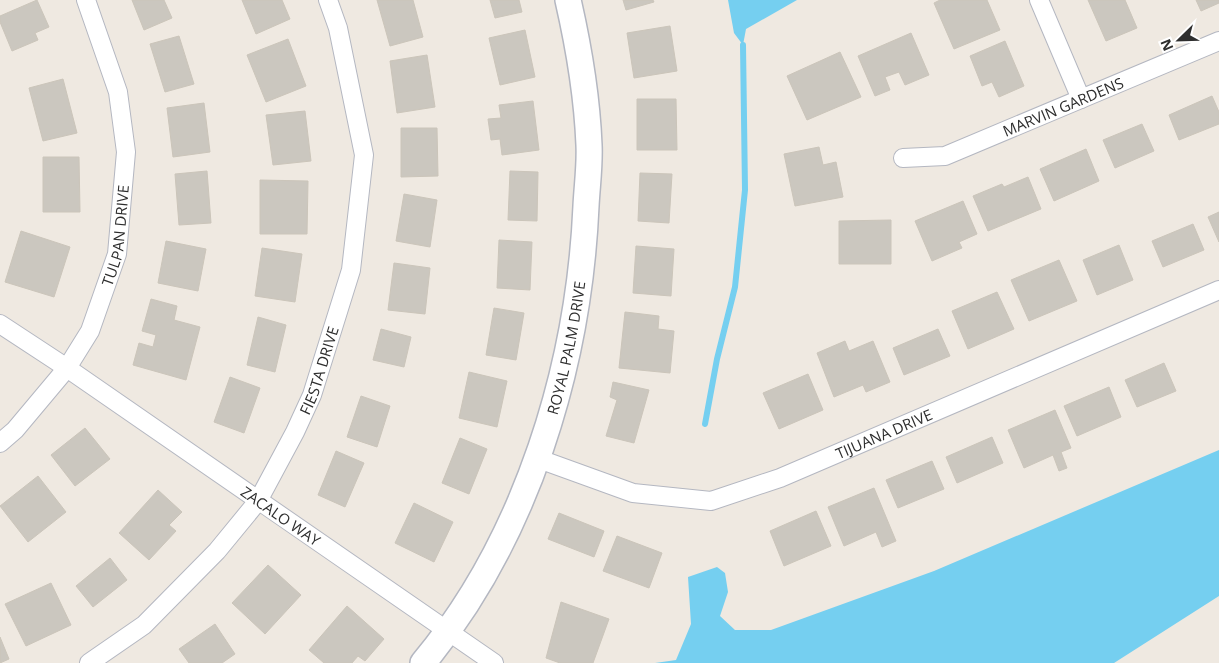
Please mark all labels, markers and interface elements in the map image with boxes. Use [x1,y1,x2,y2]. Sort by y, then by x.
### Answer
north arrow [1154,15,1204,65]
text: N [1156,36,1178,54]
street label: MARVIN GARDENS [1000,72,1126,141]
street label: TULPAN DRIVE [97,184,133,289]
street label: ROYAL PALM DRIVE [542,280,589,417]
street label: FIESTA DRIVE [294,324,343,418]
street label: TIJUANA DRIVE [832,404,935,463]
street label: ZACALO WAY [237,481,325,550]

